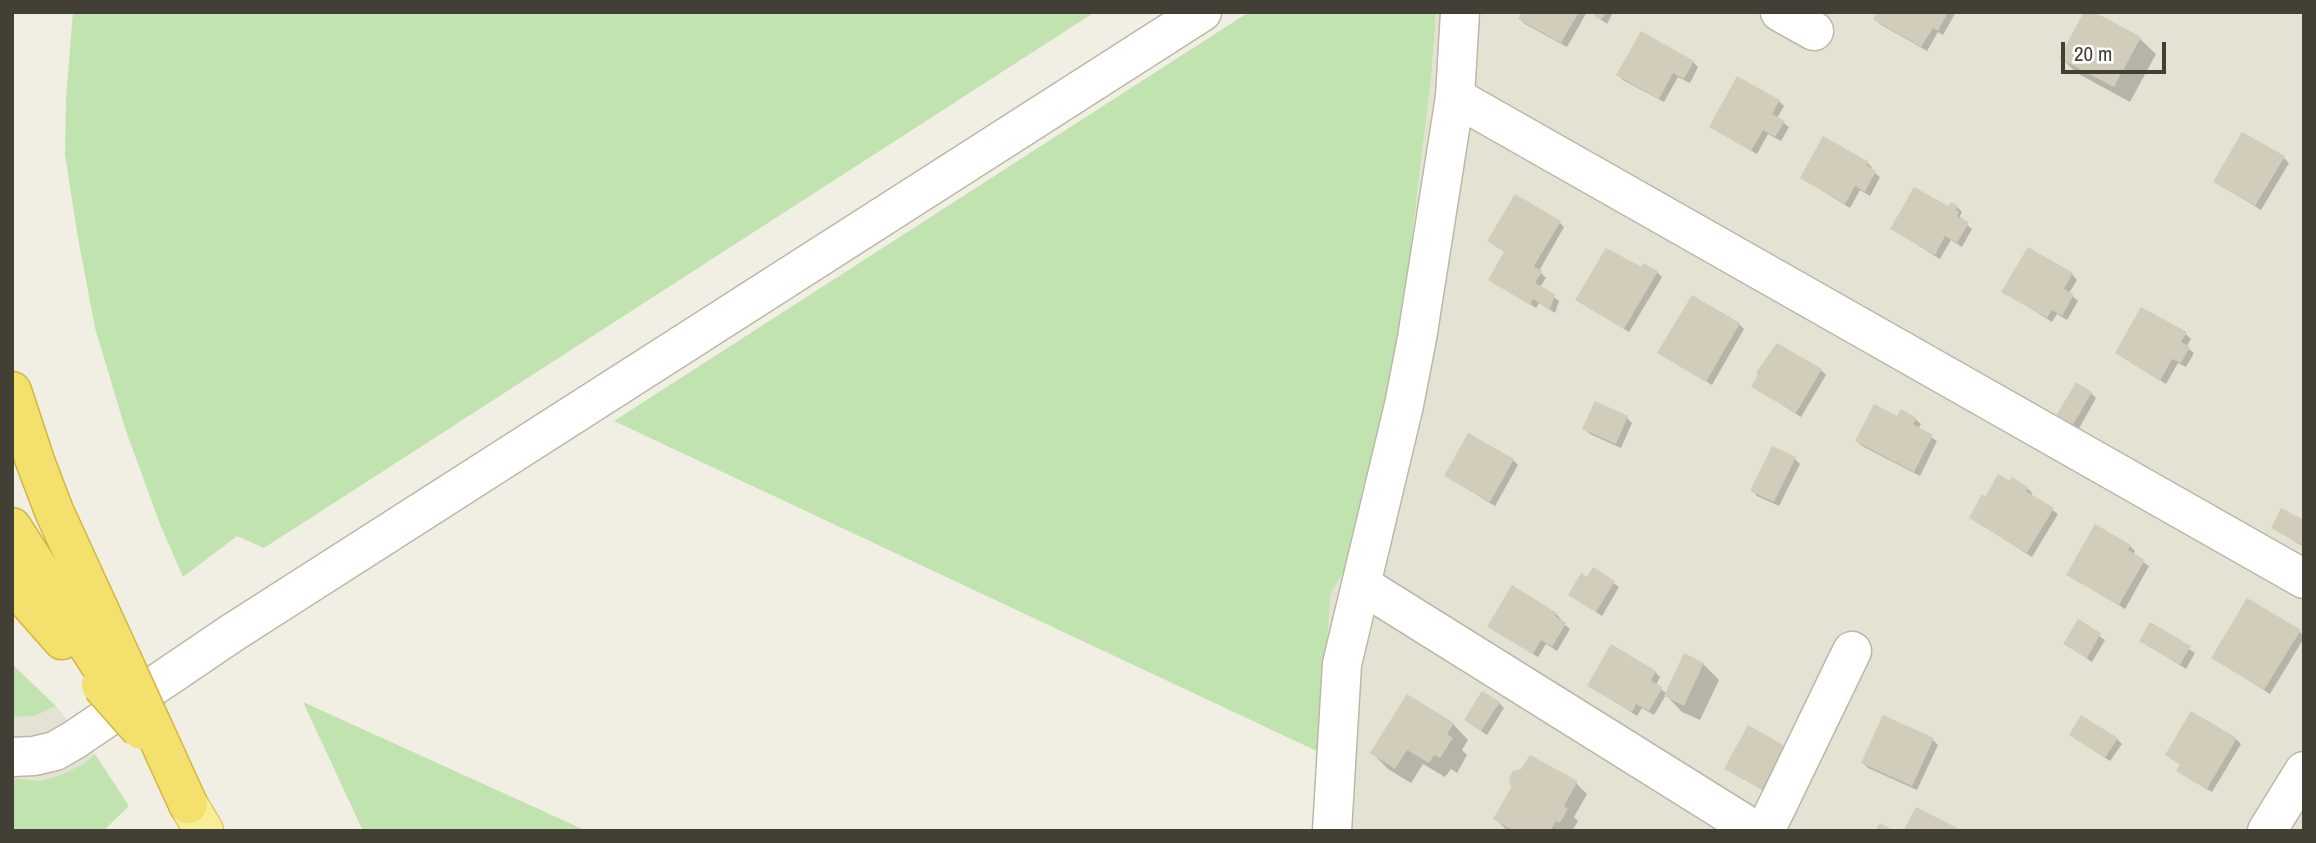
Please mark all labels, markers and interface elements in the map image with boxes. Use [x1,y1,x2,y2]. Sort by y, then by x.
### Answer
scale bar [2064,28,2169,72]
text: 20 m [2074,39,2112,68]

